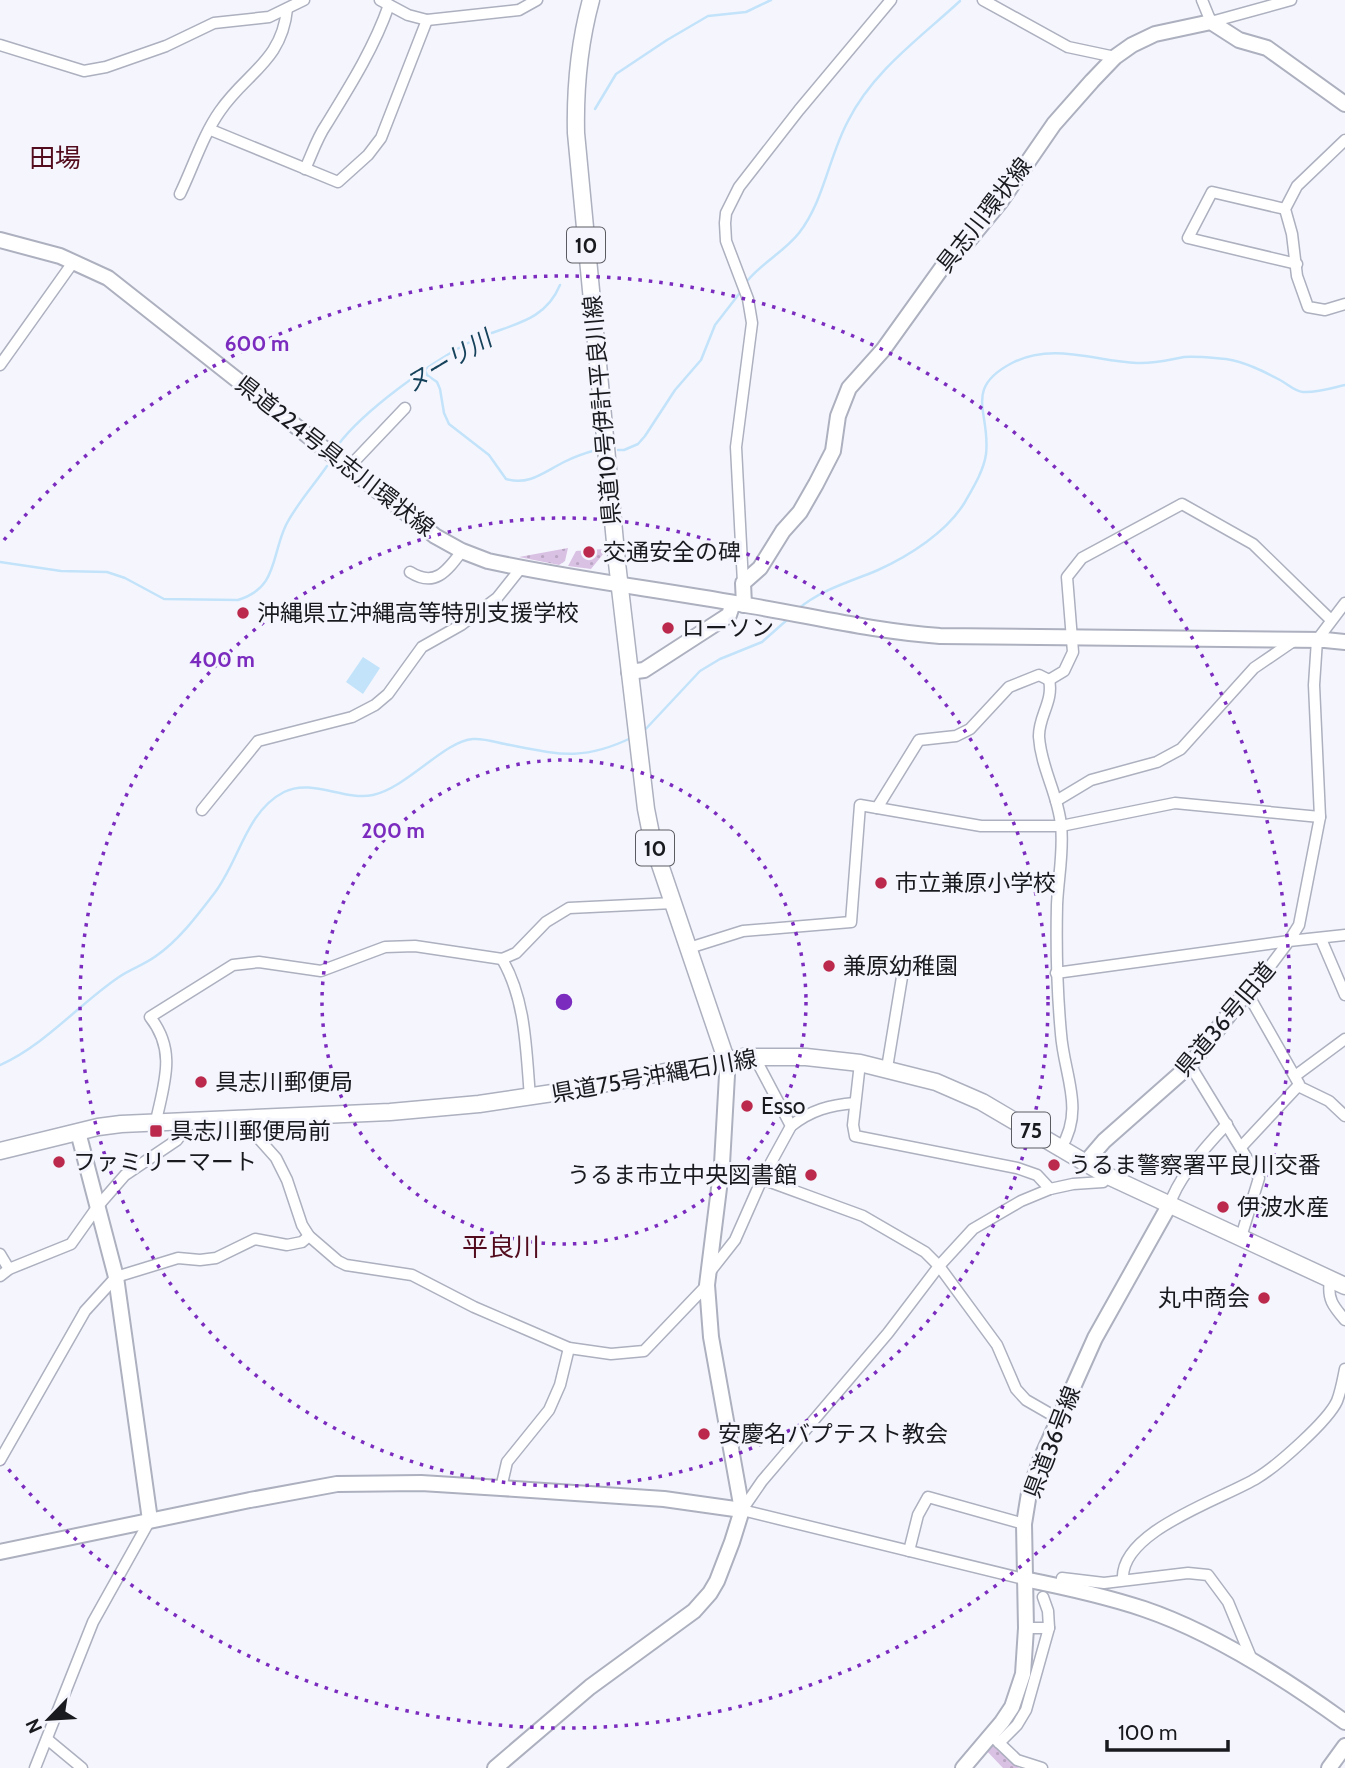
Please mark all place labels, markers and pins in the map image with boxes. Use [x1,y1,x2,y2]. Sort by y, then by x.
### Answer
place label: 交通安全の碑 [603,538,741,566]
marker: 交通安全の碑 [581,544,597,560]
place label: 沖縄県立沖縄高等特別支援学校 [257,599,579,627]
marker: 沖縄県立沖縄高等特別支援学校 [235,605,251,621]
place label: ローソン [682,614,774,642]
marker: ローソン [660,620,676,636]
place label: 市立兼原小学校 [895,869,1056,897]
marker: 市立兼原小学校 [873,875,889,891]
place label: 兼原幼稚園 [843,952,958,980]
marker: 兼原幼稚園 [821,958,837,974]
centre of rings [552,990,576,1014]
place label: 具志川郵便局 [215,1068,353,1096]
marker: 具志川郵便局 [193,1074,209,1090]
place label: Esso [761,1092,805,1120]
marker: Esso [739,1098,755,1114]
place label: 具志川郵便局前 [170,1117,331,1145]
marker: 具志川郵便局前 [148,1123,164,1139]
place label: ファミリーマート [73,1148,257,1176]
place label: うるま警察署平良川交番 [1068,1151,1321,1179]
marker: ファミリーマート [51,1154,67,1170]
marker: うるま警察署平良川交番 [1046,1157,1062,1173]
place label: うるま市立中央図書館 [567,1161,797,1189]
marker: うるま市立中央図書館 [803,1167,819,1183]
place label: 伊波水産 [1237,1193,1329,1221]
marker: 伊波水産 [1215,1199,1231,1215]
place label: 丸中商会 [1158,1284,1250,1312]
marker: 丸中商会 [1256,1290,1272,1306]
place label: 安慶名バプテスト教会 [718,1420,948,1448]
marker: 安慶名バプテスト教会 [696,1426,712,1442]

